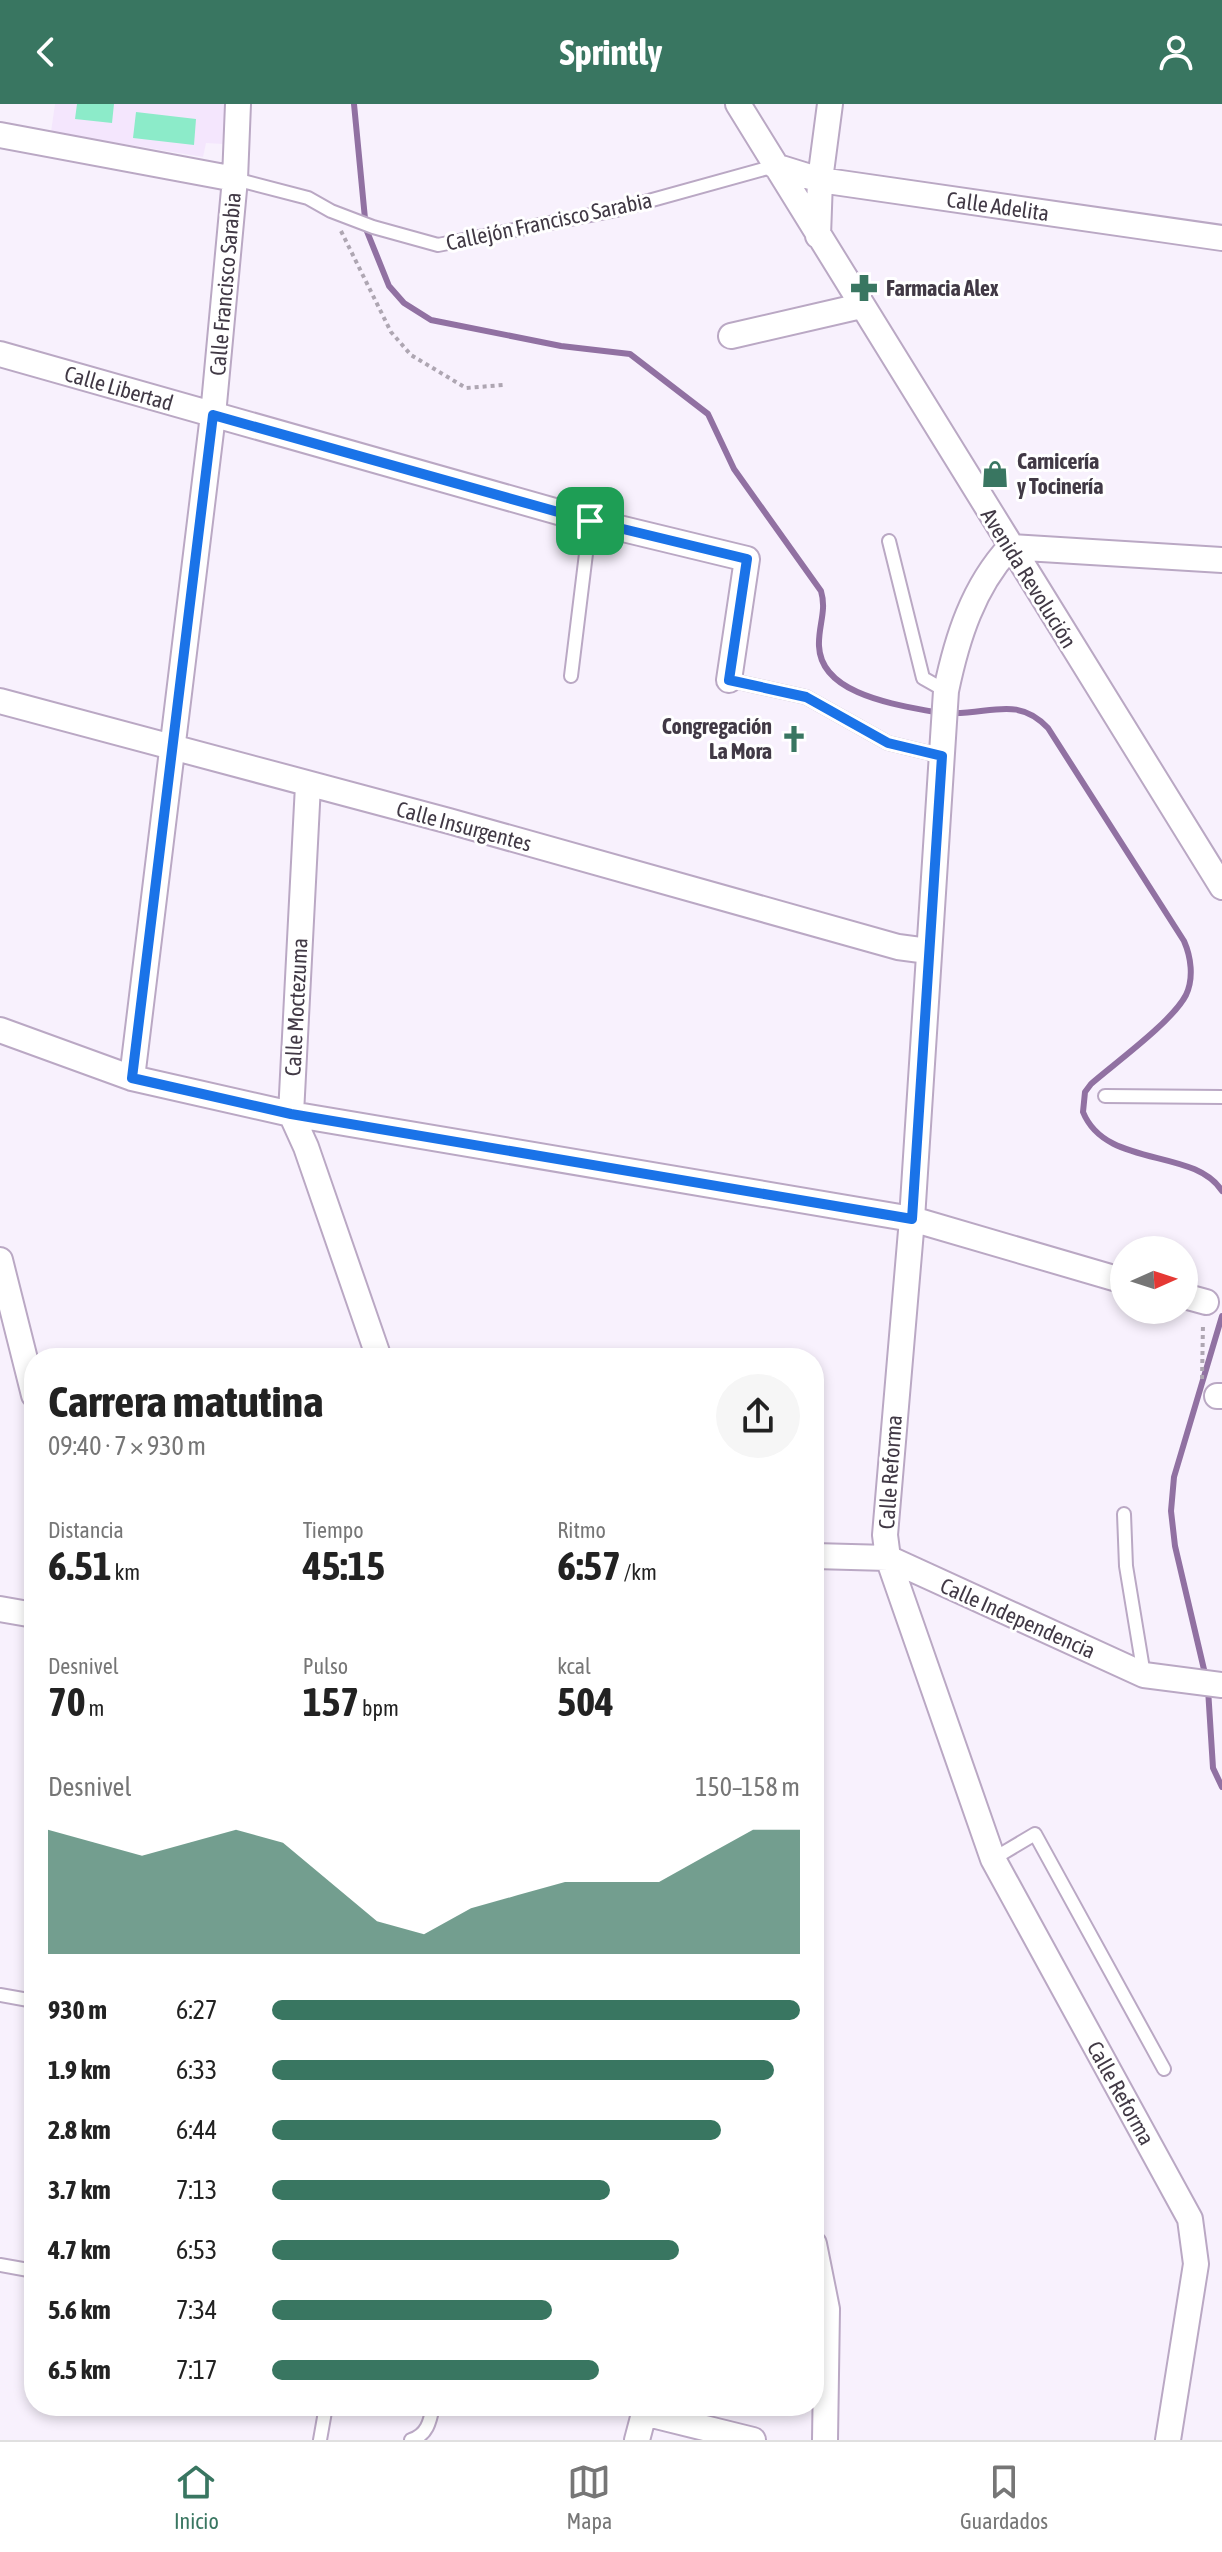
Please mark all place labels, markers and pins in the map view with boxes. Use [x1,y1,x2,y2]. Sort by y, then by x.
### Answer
pharmacy icon: Farmacia Alex [849,273,879,303]
place label: Farmacia Alex [886,275,999,301]
place label: Carnicería y Tocinería [1017,448,1103,499]
shop icon: Carnicería y Tocinería [980,459,1010,489]
pin [556,487,624,555]
place label: Congregación La Mora [662,713,772,764]
church icon: Congregación La Mora [779,724,809,754]

